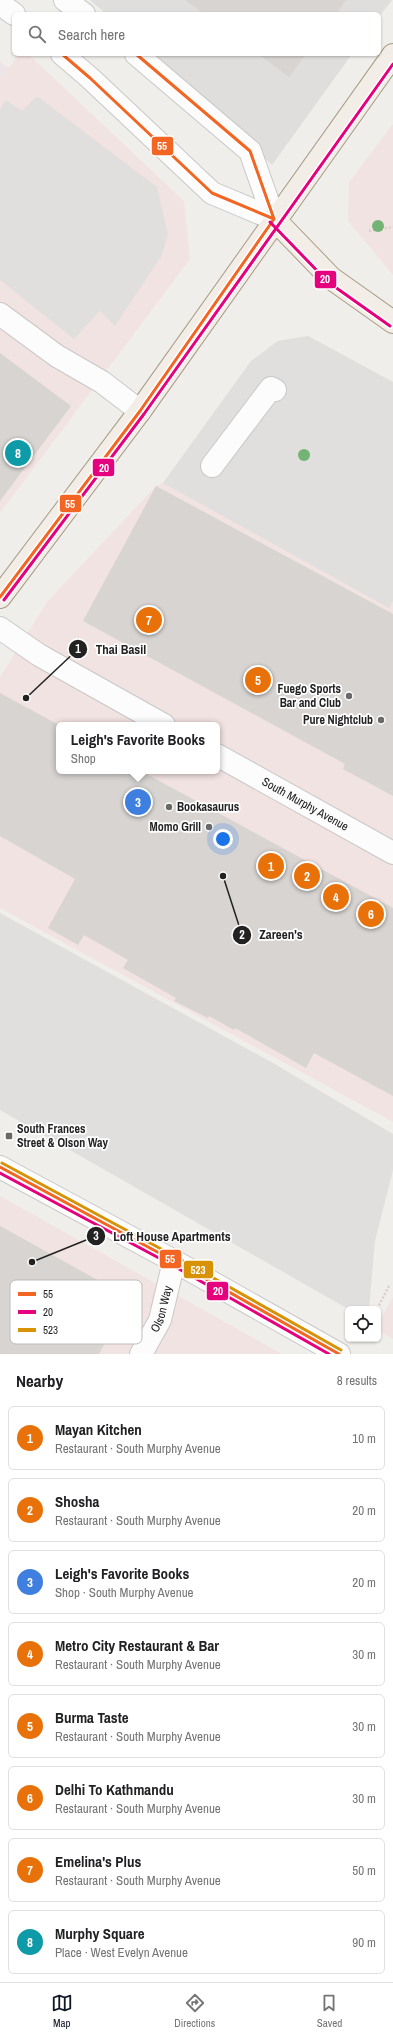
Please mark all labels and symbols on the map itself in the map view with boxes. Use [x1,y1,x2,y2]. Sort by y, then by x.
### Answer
line badge: 55 [151,136,174,156]
text: 55 [157,139,167,153]
line badge: 20 [314,270,337,289]
text: 20 [320,272,330,286]
pin: 8 [5,438,31,468]
line badge: 20 [92,458,115,477]
text: 20 [99,461,109,475]
line badge: 55 [59,494,82,513]
text: 55 [65,497,75,511]
pin: 7 [136,605,162,635]
callout: Thai Basil [68,637,154,662]
text: 1 [75,641,81,657]
text: Thai Basil [96,641,146,658]
pin: 5 [245,665,271,695]
place label: Fuego Sports Bar and Club [278,681,342,711]
marker: Fuego Sports Bar and Club [344,691,354,701]
place label: Pure Nightclub [303,712,373,728]
marker: Pure Nightclub [376,715,386,725]
street label: South Murphy Avenue [259,774,351,835]
pin: 3 [125,787,151,817]
place label: Bookasaurus [177,799,240,815]
marker: Bookasaurus [164,802,174,812]
place label: Momo Grill [150,819,201,835]
marker: Momo Grill [204,822,214,832]
your location [213,829,233,849]
pin: 1 [258,851,284,881]
pin: 2 [294,861,320,891]
pin: 4 [323,882,349,912]
pin: 6 [358,899,384,929]
callout: Zareen's [232,922,311,947]
text: Zareen's [259,926,303,943]
text: 2 [239,927,245,943]
place label: South Frances Street & Olson Way [17,1121,108,1151]
marker: South Frances Street & Olson Way [4,1131,14,1141]
callout: Loft House Apartments [86,1224,239,1249]
text: 3 [93,1228,99,1244]
text: Loft House Apartments [113,1228,231,1245]
line badge: 55 [159,1249,182,1269]
text: 55 [165,1252,175,1266]
line badge: 523 [183,1260,214,1279]
text: 523 [190,1263,206,1277]
legend [10,1280,142,1344]
line badge: 20 [206,1281,229,1301]
street label: Olson Way [147,1284,176,1335]
text: 20 [213,1284,223,1298]
text: 55 [43,1287,53,1301]
text: 20 [43,1305,53,1319]
text: 523 [43,1323,58,1337]

